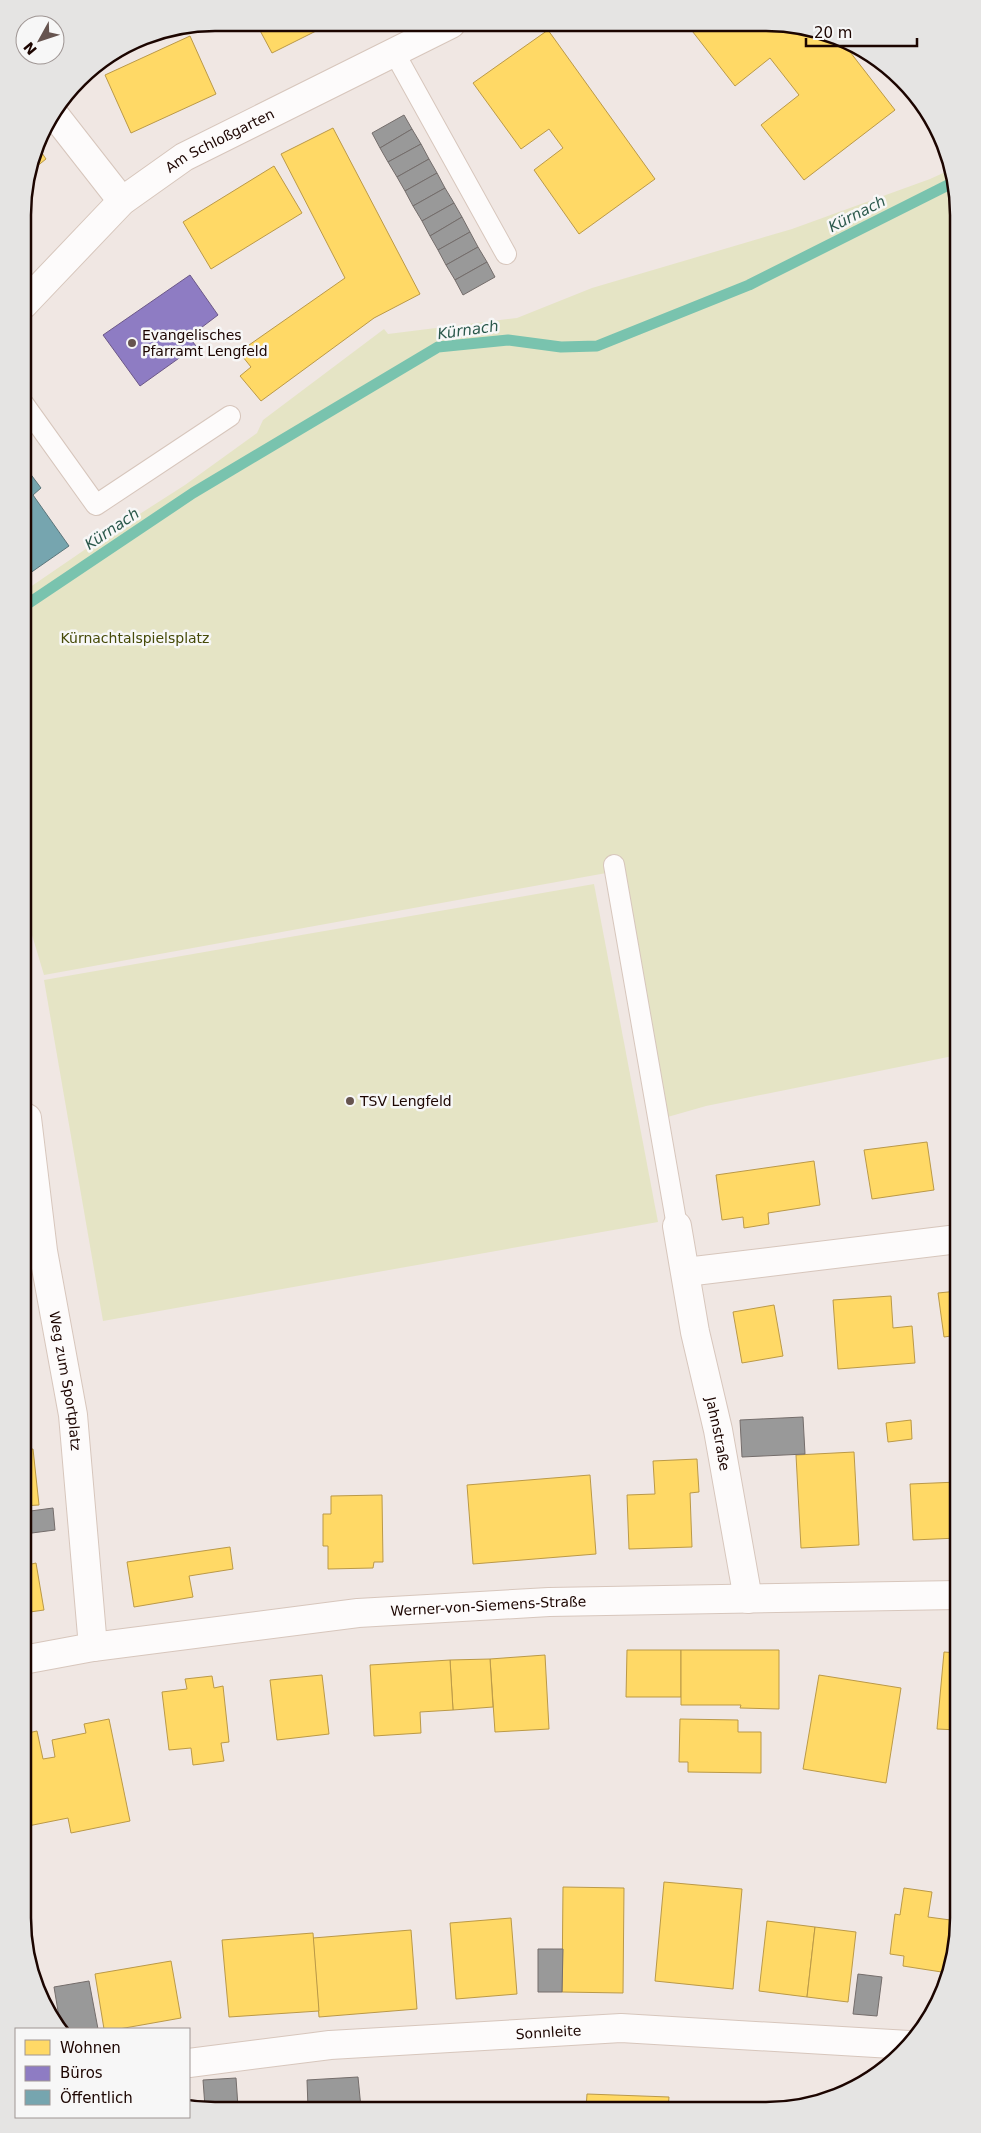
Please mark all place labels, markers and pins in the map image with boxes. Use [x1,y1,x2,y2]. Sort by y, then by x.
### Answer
place label: Evangelisches Pfarramt Lengfeld [142,327,268,359]
marker: Evangelisches Pfarramt Lengfeld [126,337,138,349]
place label: TSV Lengfeld [359,1093,452,1109]
marker: TSV Lengfeld [344,1095,356,1107]

